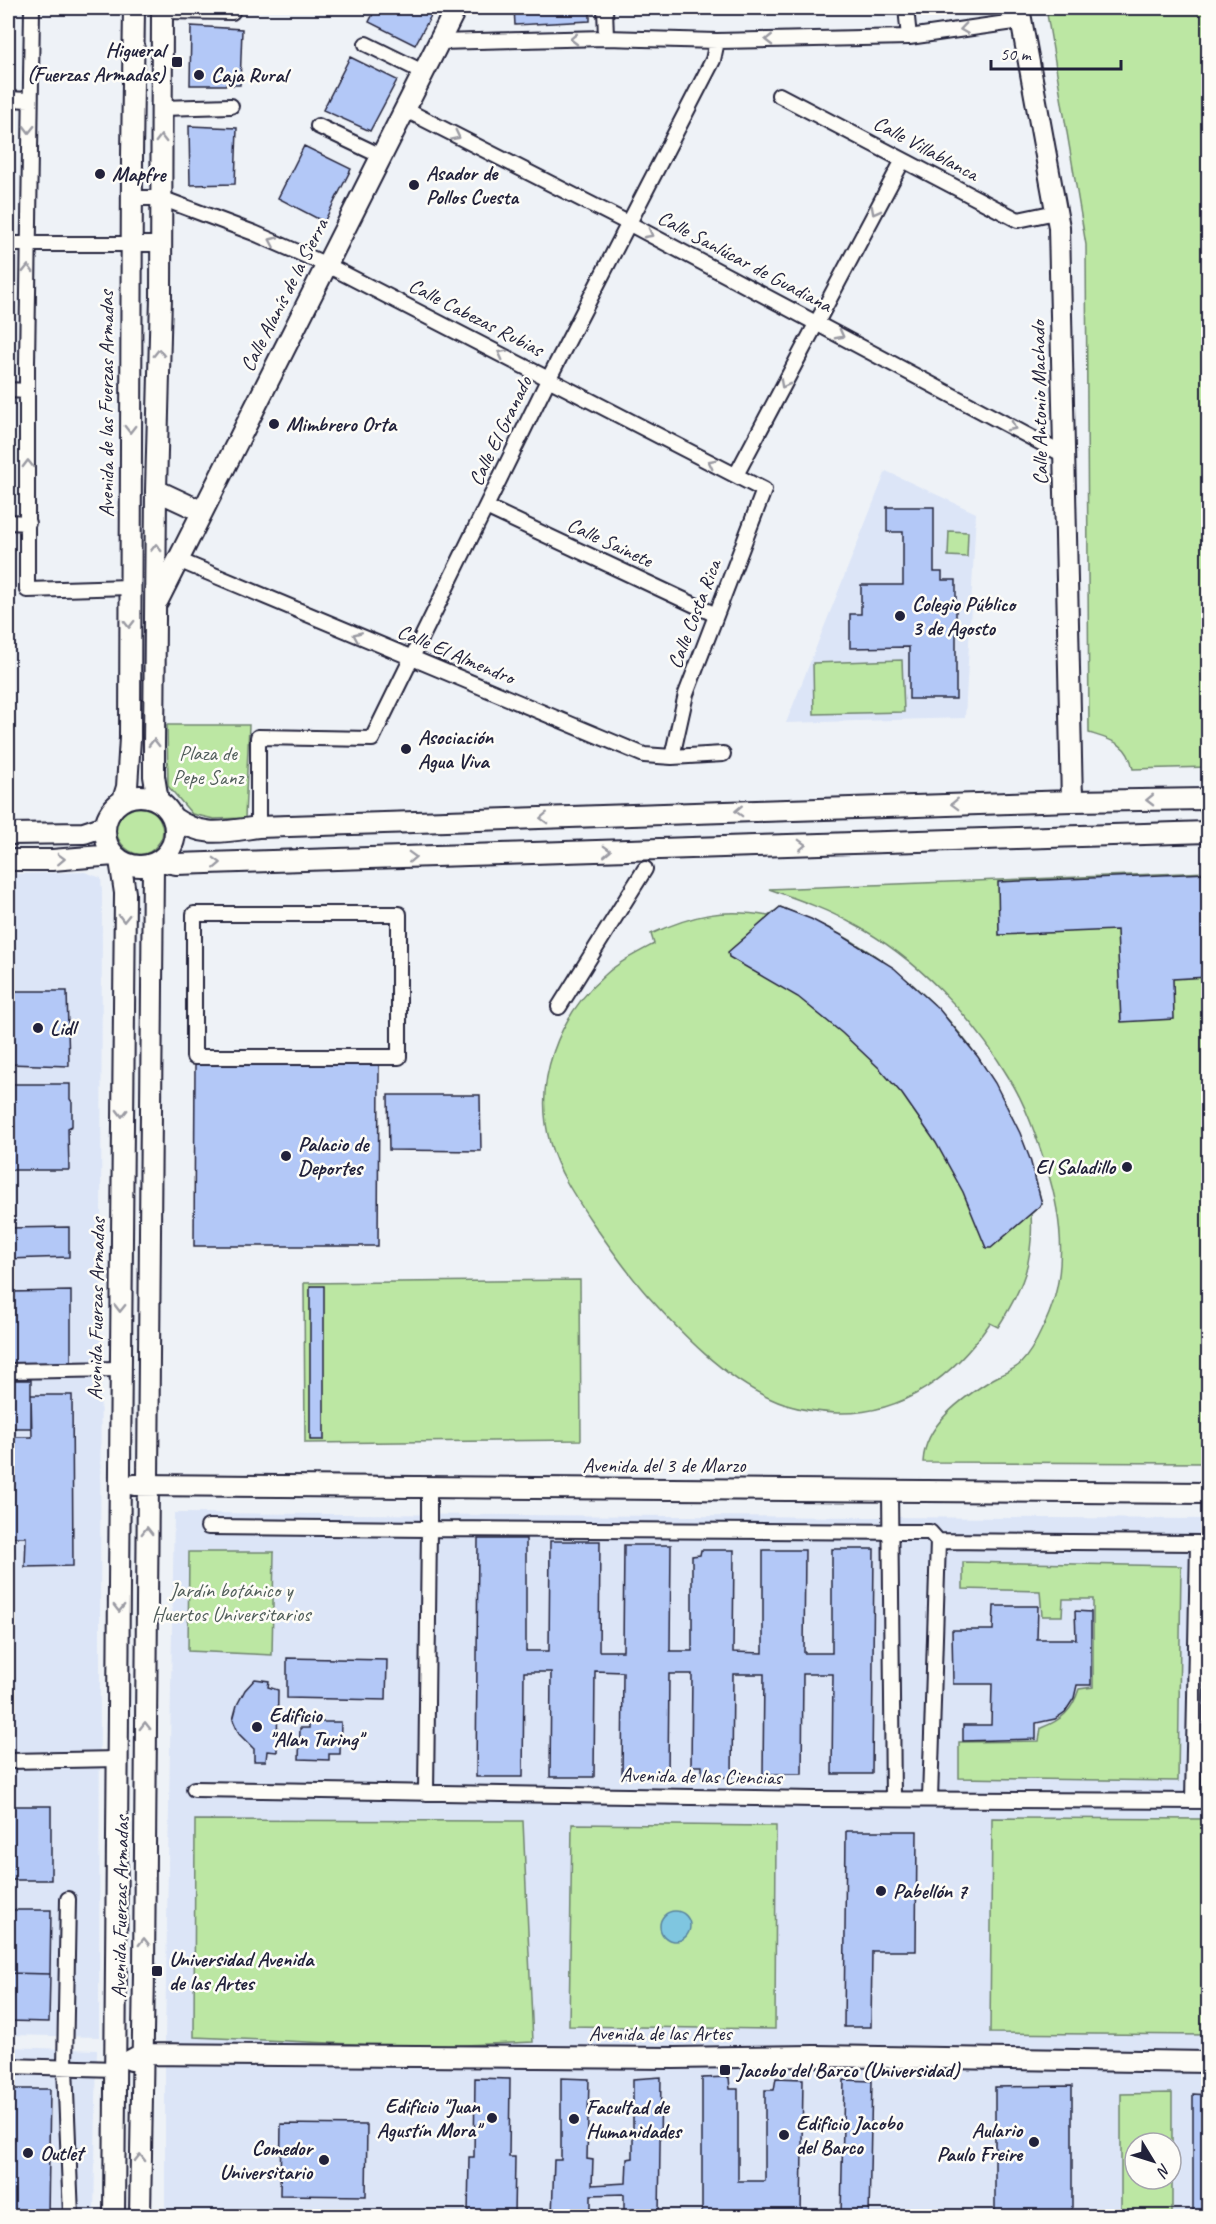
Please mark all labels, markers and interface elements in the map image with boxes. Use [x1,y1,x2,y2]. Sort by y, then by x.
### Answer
one-way arrow [959,23,968,35]
one-way arrow [570,33,579,45]
scale bar [991,33,1122,71]
one-way arrow [765,34,774,46]
place label: Higueral (Fuerzas Armadas) [27,37,169,87]
text: 50 m [1000,43,1033,65]
marker: Higueral (Fuerzas Armadas) [170,55,184,69]
place label: Caja Rural [211,62,292,88]
marker: Caja Rural [192,68,206,82]
street label: Calle Villablanca [869,109,985,188]
one-way arrow [22,124,35,133]
one-way arrow [450,128,461,140]
one-way arrow [155,135,167,144]
place label: Asador de Pollos Cuesta [426,160,519,210]
place label: Mapfre [112,161,167,187]
marker: Mapfre [93,167,107,181]
marker: Asador de Pollos Cuesta [407,178,421,192]
street label: Calle Sanlúcar de Guadiana [653,204,838,319]
one-way arrow [871,205,883,216]
street label: Calle Alanís de la Sierra [234,213,334,376]
one-way arrow [642,227,653,238]
one-way arrow [268,236,279,248]
one-way arrow [22,265,34,274]
street label: Calle Cabezas Rubias [404,272,549,363]
street label: Avenida de las Fuerzas Armadas [93,289,119,517]
street label: Calle Antonio Machado [1025,318,1053,485]
one-way arrow [833,328,844,339]
one-way arrow [153,348,166,357]
one-way arrow [497,350,508,361]
street label: Calle El Granado [462,371,538,490]
one-way arrow [780,377,791,388]
place label: Mimbrero Orta [286,411,398,437]
marker: Mimbrero Orta [267,417,281,431]
one-way arrow [1005,420,1016,431]
one-way arrow [124,424,136,433]
one-way arrow [708,459,718,470]
one-way arrow [22,460,34,469]
street label: Calle Sainete [563,511,658,573]
one-way arrow [150,543,162,552]
street label: Calle Costa Rica [661,554,727,672]
place label: Colegio Público 3 de Agosto [912,591,1018,641]
marker: Colegio Público 3 de Agosto [893,609,907,623]
street label: Calle El Almendro [394,618,521,691]
one-way arrow [123,619,135,628]
one-way arrow [353,631,364,643]
place label: Asociación Agua Viva [418,724,494,774]
one-way arrow [148,738,160,747]
park label: Plaza de Pepe Sanz [173,740,245,790]
marker: Asociación Agua Viva [399,742,413,756]
one-way arrow [1146,794,1155,806]
one-way arrow [951,798,960,811]
one-way arrow [735,805,744,818]
one-way arrow [540,811,549,824]
one-way arrow [797,839,806,851]
one-way arrow [602,845,611,857]
one-way arrow [407,851,416,863]
one-way arrow [56,853,65,866]
one-way arrow [212,856,221,869]
one-way arrow [118,914,131,923]
place label: Lidl [50,1015,80,1041]
marker: Lidl [31,1021,45,1035]
one-way arrow [116,1109,128,1118]
place label: Palacio de Deportes [298,1131,371,1181]
marker: Palacio de Deportes [279,1149,293,1163]
place label: El Saladillo [1035,1154,1116,1180]
marker: El Saladillo [1120,1160,1134,1174]
street label: Avenida Fuerzas Armadas [81,1216,111,1400]
one-way arrow [114,1304,126,1313]
street label: Avenida del 3 de Marzo [582,1452,747,1478]
one-way arrow [141,1527,153,1536]
park label: Jardín botánico y Huertos Universitarios [152,1577,312,1627]
one-way arrow [113,1604,125,1613]
place label: Edificio "Alan Turing" [269,1702,367,1752]
marker: Edificio "Alan Turing" [250,1720,264,1734]
one-way arrow [139,1722,151,1731]
street label: Avenida de las Ciencias [620,1762,784,1790]
street label: Avenida Fuerzas Armadas [105,1814,135,1998]
place label: Pabellón 7 [893,1878,969,1904]
marker: Pabellón 7 [874,1884,888,1898]
one-way arrow [138,1938,150,1947]
place label: Universidad Avenida de las Artes [169,1946,315,1996]
marker: Universidad Avenida de las Artes [150,1964,164,1978]
street label: Avenida de las Artes [589,2020,733,2046]
place label: Jacobo del Barco (Universidad) [735,2057,961,2083]
marker: Jacobo del Barco (Universidad) [718,2063,732,2077]
place label: Edificio "Juan Agustín Mora" [377,2093,485,2143]
place label: Facultad de Humanidades [586,2094,683,2144]
place label: Edificio Jacobo del Barco [796,2110,903,2160]
marker: Edificio "Juan Agustín Mora" [485,2111,499,2125]
marker: Facultad de Humanidades [567,2112,581,2126]
place label: Aulario Paulo Freire [937,2117,1024,2167]
marker: Edificio Jacobo del Barco [777,2128,791,2142]
north arrow [1123,2131,1183,2191]
place label: Comedor Universitario [220,2135,314,2185]
marker: Aulario Paulo Freire [1027,2135,1041,2149]
place label: Outlet [40,2140,86,2166]
marker: Outlet [21,2146,35,2160]
marker: Comedor Universitario [317,2153,331,2167]
one-way arrow [134,2154,147,2163]
text: N [1151,2160,1175,2182]

